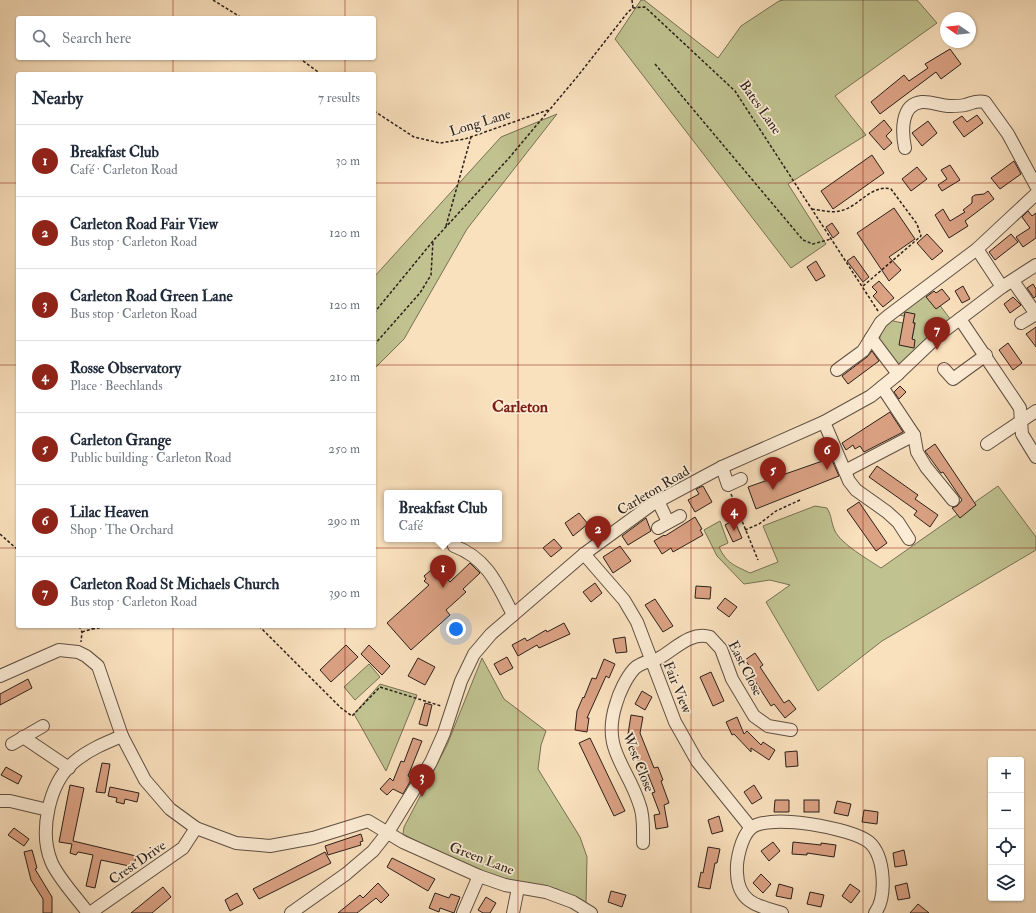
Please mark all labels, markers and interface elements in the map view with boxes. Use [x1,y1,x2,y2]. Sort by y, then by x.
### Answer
north arrow [940,12,976,48]
search box [16,16,376,60]
icon: search [30,27,52,49]
text: Search here [62,29,131,48]
street label: Bates Lane [736,77,785,138]
text: Nearby [32,88,83,109]
text: 7 results [318,90,360,106]
street label: Long Lane [448,105,513,140]
text: Breakfast Club [70,143,159,162]
text: 1 [43,153,47,169]
text: 30 m [336,153,360,169]
text: Café · Carleton Road [70,162,178,178]
text: Carleton Road Fair View [70,215,218,234]
text: 2 [42,225,48,241]
text: 120 m [329,225,360,241]
text: Bus stop · Carleton Road [70,234,197,250]
text: Carleton Road Green Lane [70,287,233,306]
text: 3 [43,297,48,313]
text: 120 m [329,297,360,313]
text: Bus stop · Carleton Road [70,306,197,322]
pin: 7 [924,317,950,350]
text: Rosse Observatory [70,359,181,378]
text: 4 [41,369,49,385]
text: 210 m [329,369,360,385]
text: Place · Beechlands [70,378,163,394]
district label: Carleton [492,397,549,417]
text: Carleton Grange [70,431,171,450]
pin: 6 [814,437,840,470]
text: 5 [42,441,48,457]
text: 250 m [328,441,360,457]
text: Public building · Carleton Road [70,450,231,466]
pin: 5 [760,457,786,490]
street label: Carleton Road [614,462,693,519]
popup [384,490,502,542]
pin: 4 [721,498,747,531]
text: Breakfast Club [399,499,487,518]
text: Lilac Heaven [70,503,149,522]
text: 6 [42,513,48,529]
text: 290 m [327,513,360,529]
pin: 2 [585,516,611,549]
text: Café [399,518,423,534]
text: Shop · The Orchard [70,522,174,538]
pin: 1 [430,555,456,588]
text: Carleton Road St Michaels Church [70,575,279,594]
text: 7 [42,585,48,601]
text: 390 m [329,585,360,601]
text: Bus stop · Carleton Road [70,594,197,610]
your location [446,619,466,639]
street label: East Close [725,638,767,699]
street label: Fair View [660,659,696,716]
street label: West Close [619,729,658,794]
map controls [988,757,1024,901]
button: + [988,757,1024,793]
pin: 3 [409,764,435,797]
button: − [988,793,1024,829]
button: locate [988,829,1024,865]
street label: Crest Drive [106,837,169,888]
street label: Green Lane [447,838,517,879]
button: layers [988,865,1024,901]

